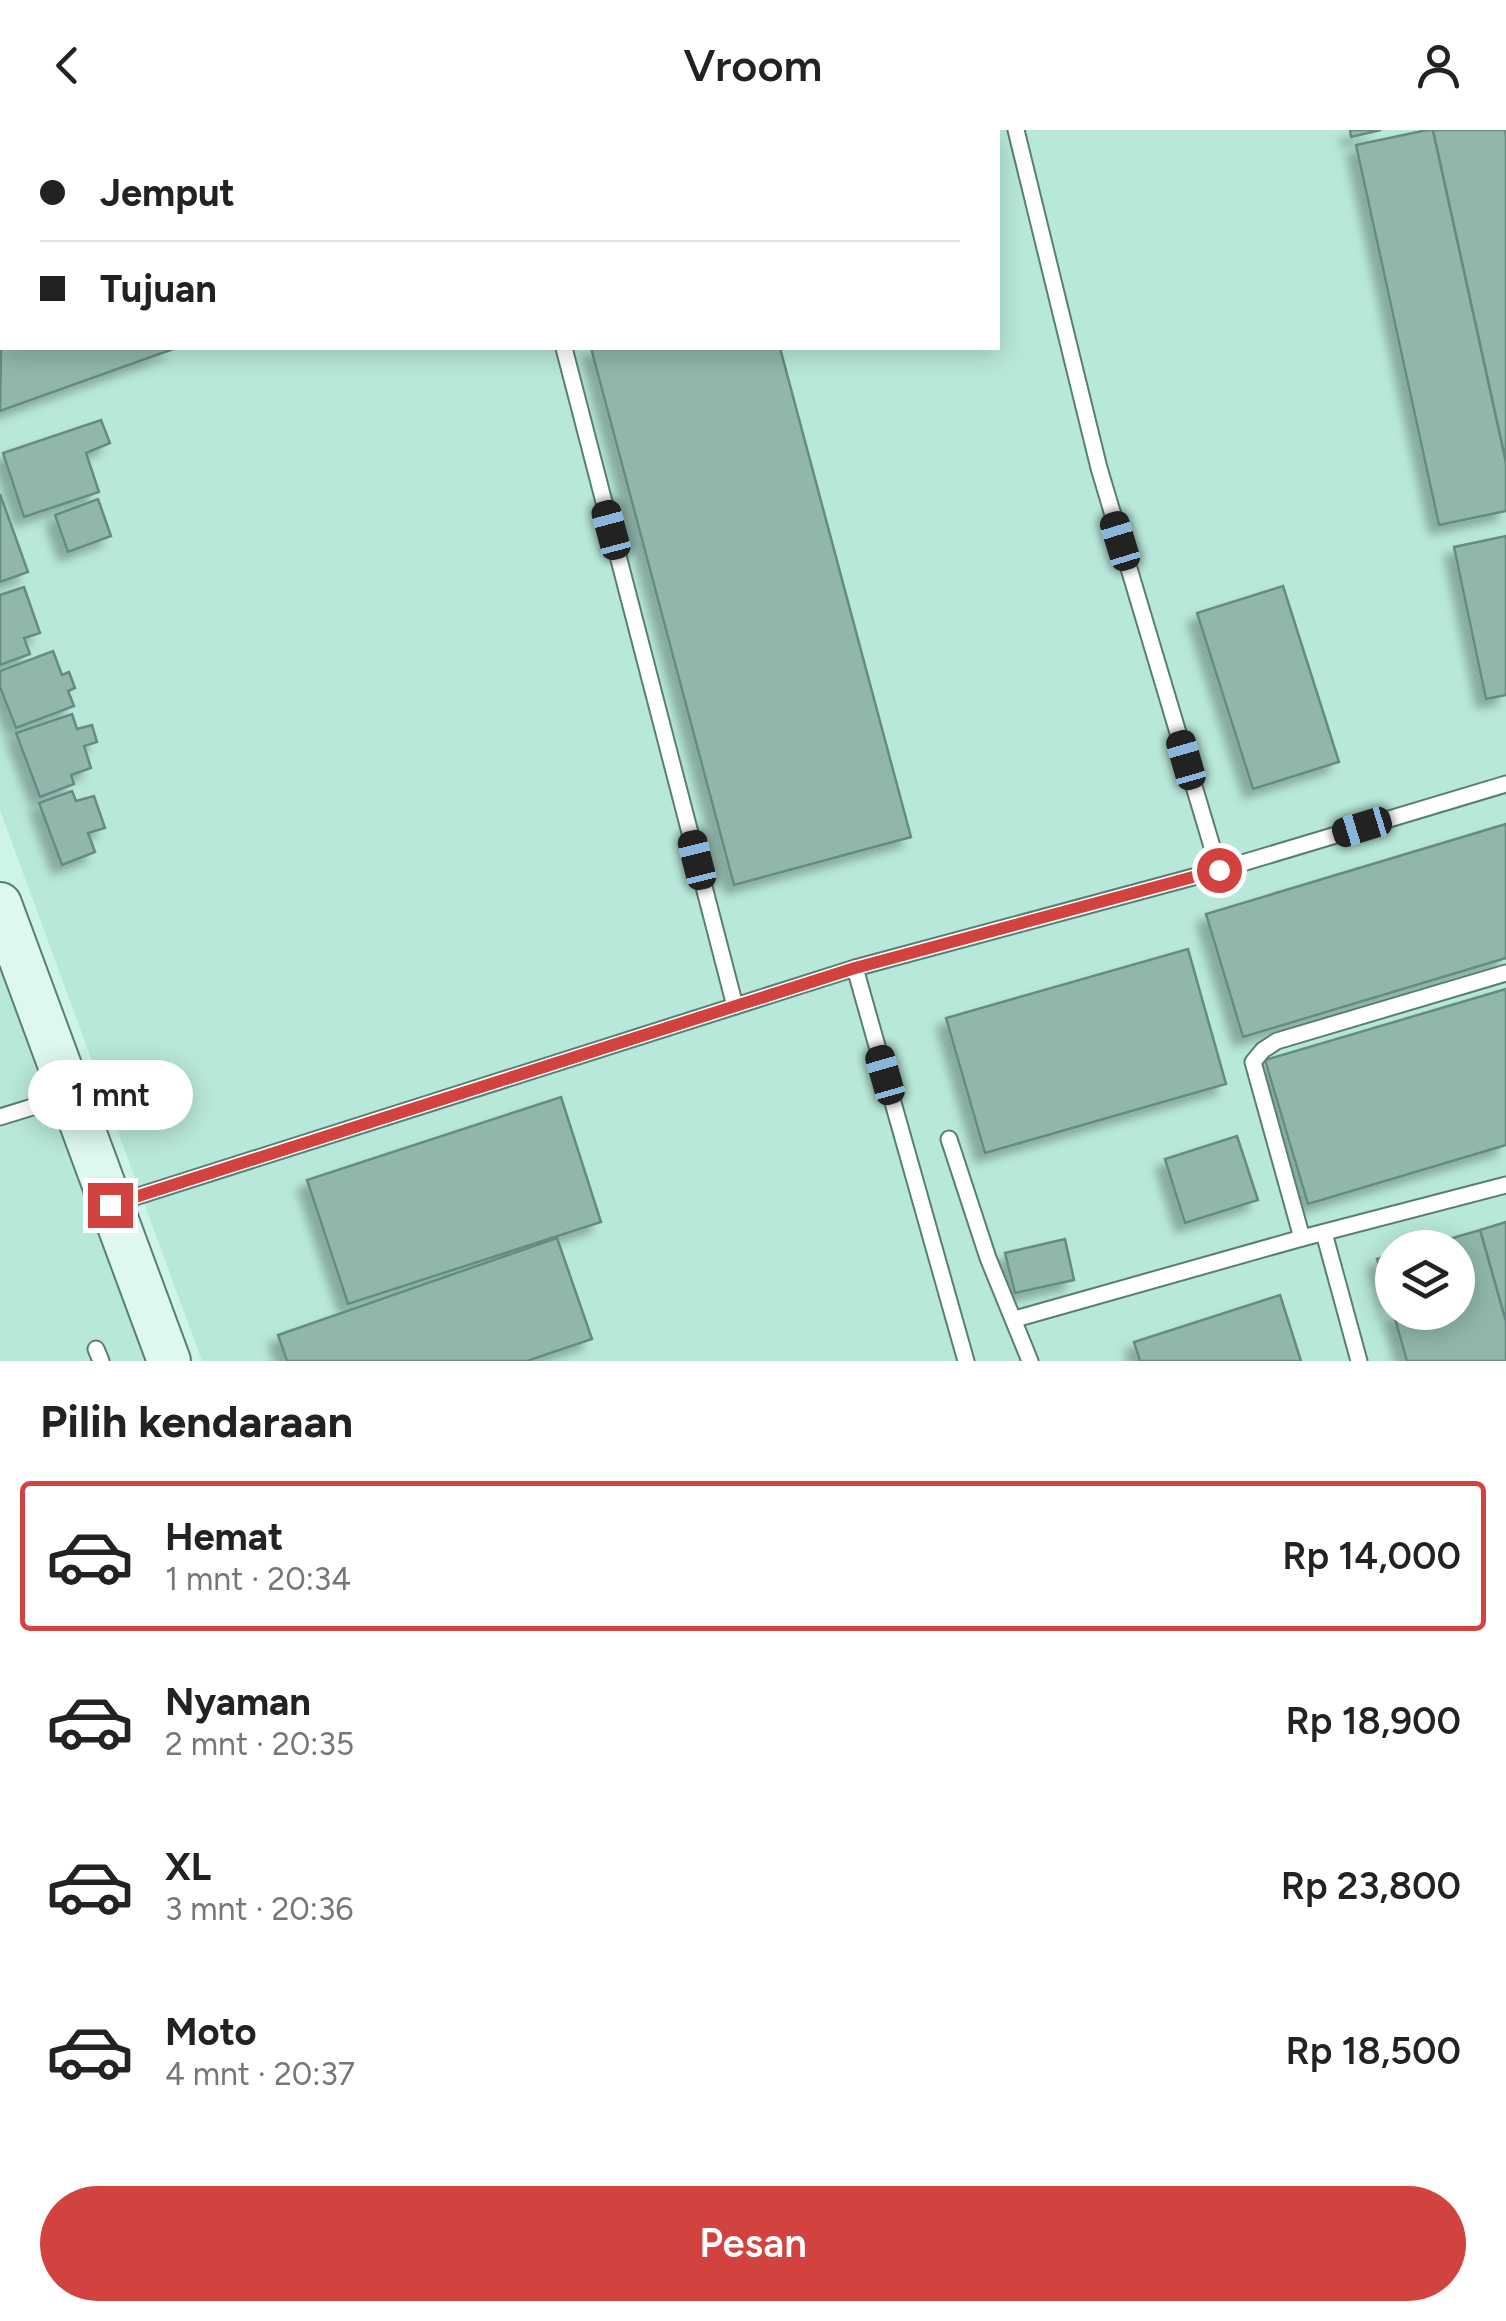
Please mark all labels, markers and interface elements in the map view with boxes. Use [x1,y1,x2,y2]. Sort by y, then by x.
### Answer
icon: back [40,38,95,93]
text: Vroom [684,38,822,92]
icon: person [1411,38,1466,93]
text: Jemput [100,170,235,216]
text: Tujuan [100,266,217,312]
car [589,497,633,563]
car [1097,508,1143,574]
car [1163,727,1209,793]
car [1329,804,1395,850]
car [675,827,719,893]
route start [1197,848,1242,893]
car [862,1042,908,1108]
callout: 1 mnt [28,1060,192,1130]
text: 1 mnt [71,1076,150,1114]
route end [88,1183,133,1228]
map controls [1375,1230,1475,1330]
button: layers [1375,1230,1475,1330]
text: Pilih kendaraan [40,1394,353,1448]
icon: car [45,1511,135,1601]
text: Hemat [165,1514,283,1560]
text: Rp 14,000 [1282,1533,1461,1579]
text: 1 mnt · 20:34 [165,1560,351,1598]
icon: car [45,1676,135,1766]
text: Nyaman [165,1679,311,1725]
text: Rp 18,900 [1286,1698,1461,1744]
text: 2 mnt · 20:35 [165,1725,354,1763]
icon: car [45,1841,135,1931]
text: XL [165,1844,211,1890]
text: Rp 23,800 [1281,1863,1461,1909]
text: 3 mnt · 20:36 [165,1890,353,1928]
icon: car [45,2006,135,2096]
text: Moto [165,2009,257,2055]
text: Rp 18,500 [1285,2028,1461,2074]
text: 4 mnt · 20:37 [165,2055,355,2093]
button: Pesan [40,2186,1466,2301]

